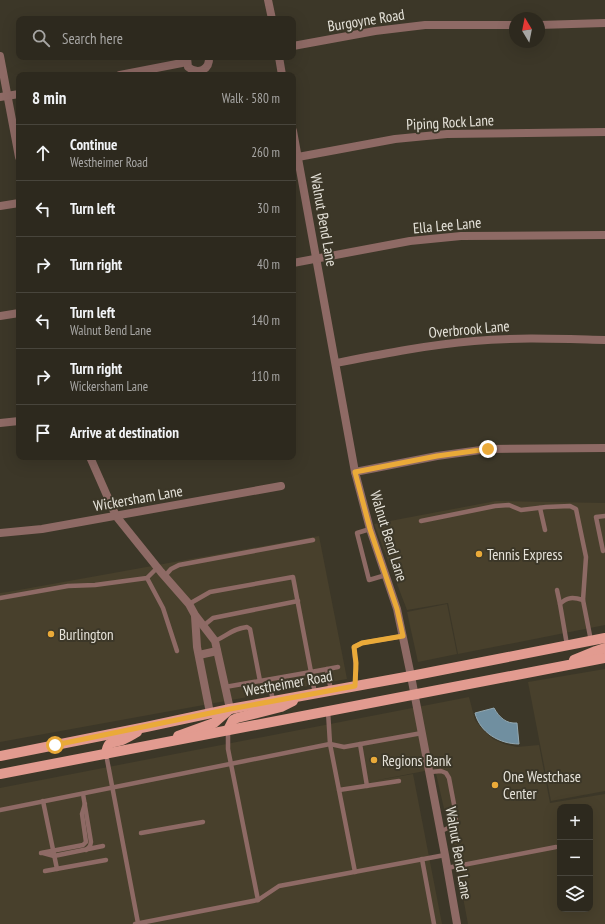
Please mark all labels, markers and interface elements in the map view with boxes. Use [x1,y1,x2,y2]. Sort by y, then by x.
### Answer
street label: Burgoyne Road [326,5,406,35]
north arrow [509,12,545,48]
search box [16,16,296,60]
icon: search [30,27,52,49]
text: Search here [62,29,123,48]
text: 8 min [32,87,66,109]
text: Walk · 580 m [222,90,280,107]
street label: Piping Rock Lane [406,110,494,134]
text: Continue [70,135,117,154]
icon: ahead [32,142,54,164]
text: 260 m [251,144,280,161]
text: Westheimer Road [70,154,148,171]
street label: Walnut Bend Lane [307,172,341,268]
icon: left [32,198,54,220]
text: Turn left [70,199,115,218]
text: 30 m [257,200,280,217]
street label: Ella Lee Lane [412,213,482,237]
icon: right [32,254,54,276]
text: Turn right [70,255,122,274]
text: 40 m [257,256,280,273]
text: Turn left [70,303,115,322]
icon: left [32,310,54,332]
text: 140 m [251,312,280,329]
street label: Overbrook Lane [428,316,510,342]
text: Walnut Bend Lane [70,322,151,339]
text: Turn right [70,359,122,378]
icon: right [32,366,54,388]
text: 110 m [251,368,280,385]
text: Wickersham Lane [70,378,148,395]
icon: arrive [32,422,54,444]
text: Arrive at destination [70,423,179,442]
route end [479,440,497,458]
street label: Wickersham Lane [92,481,184,515]
street label: Walnut Bend Lane [366,488,412,584]
place label: Tennis Express [487,545,563,564]
marker: Tennis Express [474,549,484,559]
place label: Burlington [59,625,114,644]
marker: Burlington [46,629,56,639]
street label: Westheimer Road [242,666,334,700]
route start [46,736,64,754]
place label: Regions Bank [382,751,451,770]
marker: Regions Bank [369,755,379,765]
place label: One Westchase Center [503,767,581,803]
marker: One Westchase Center [490,780,500,790]
map controls [557,804,593,912]
button: + [557,804,593,840]
street label: Walnut Bend Lane [442,805,476,901]
button: − [557,840,593,876]
button: layers [557,876,593,912]

